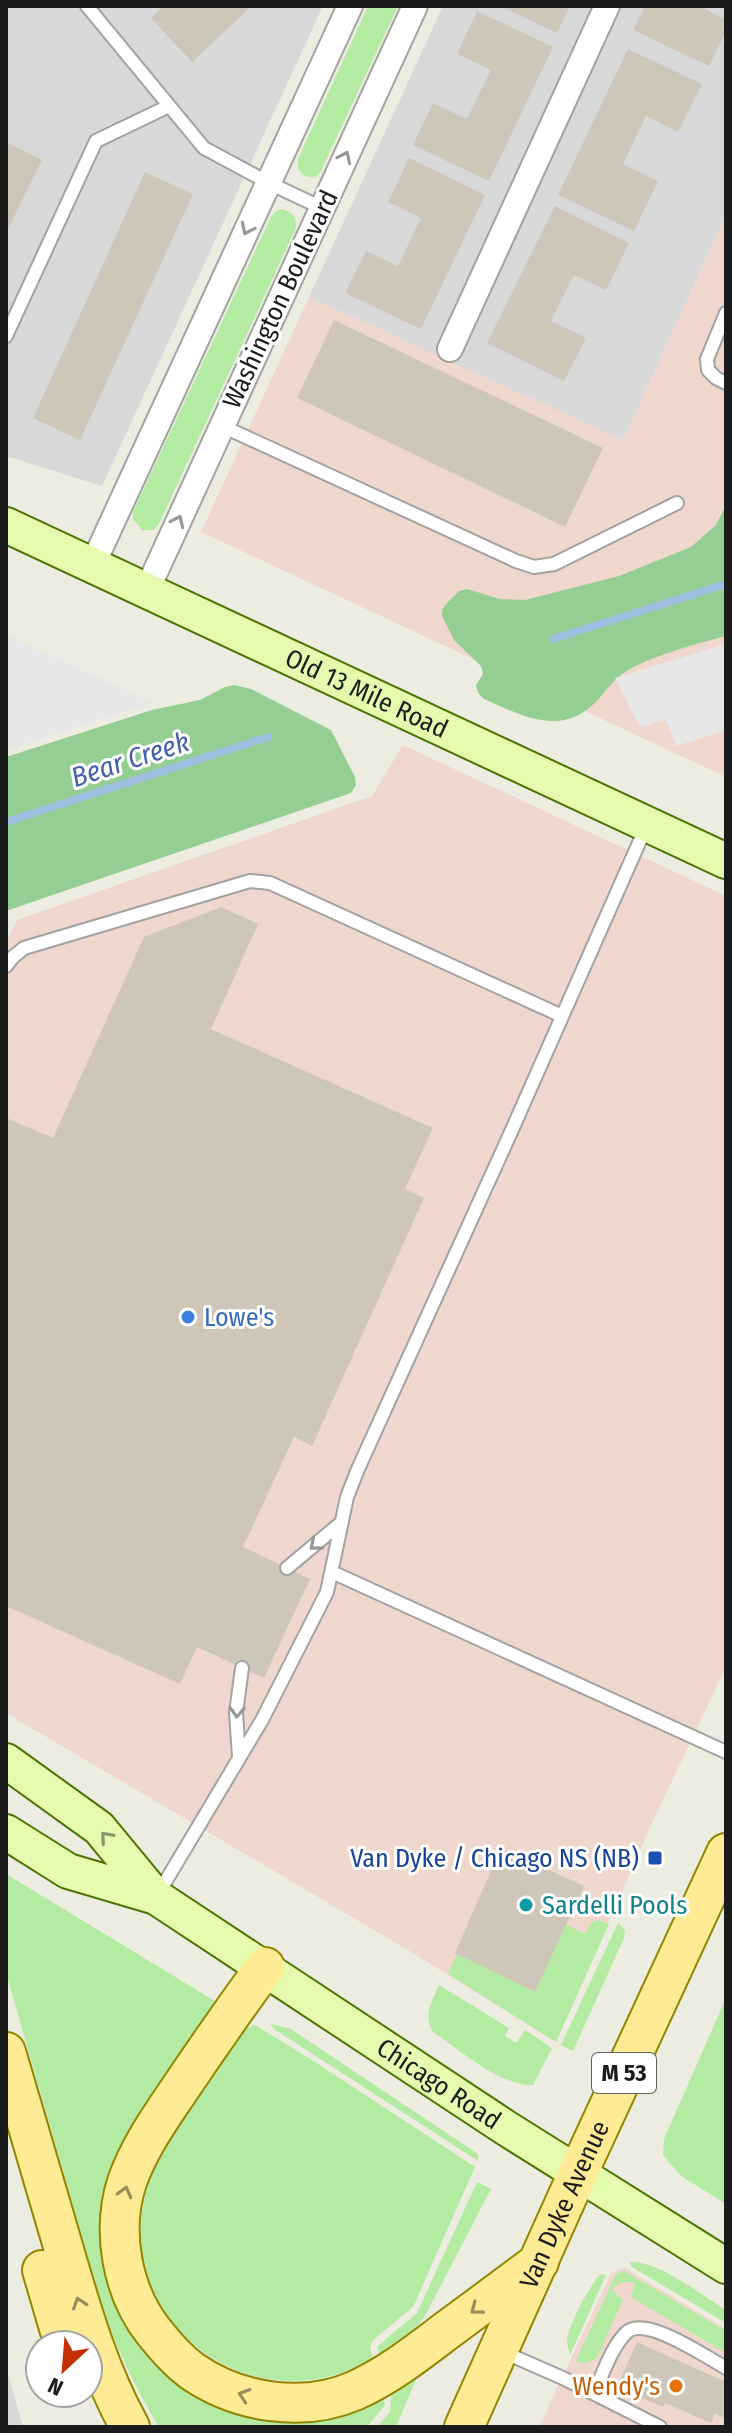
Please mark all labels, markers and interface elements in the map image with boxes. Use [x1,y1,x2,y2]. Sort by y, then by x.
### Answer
one-way arrow [335,151,351,166]
street label: Washington Boulevard [216,185,345,413]
one-way arrow [241,221,257,236]
one-way arrow [168,515,184,529]
street label: Old 13 Mile Road [280,643,453,745]
water label: Bear Creek [67,725,193,794]
place label: Lowe's [204,1302,274,1333]
marker: Lowe's [179,1308,197,1326]
one-way arrow [309,1535,324,1550]
one-way arrow [229,1706,246,1719]
one-way arrow [101,1832,116,1846]
place label: Van Dyke / Chicago NS (NB) [350,1843,639,1874]
marker: Van Dyke / Chicago NS (NB) [646,1849,664,1867]
place label: Sardelli Pools [542,1890,687,1921]
marker: Sardelli Pools [517,1896,535,1914]
street label: Chicago Road [371,2032,506,2136]
road number: M 53 [592,2053,656,2093]
street label: Van Dyke Avenue [513,2116,616,2293]
one-way arrow [116,2186,133,2200]
one-way arrow [73,2297,89,2311]
one-way arrow [470,2299,485,2314]
north arrow [24,2329,104,2409]
place label: Wendy's [573,2371,660,2402]
text: N [44,2372,67,2402]
marker: Wendy's [667,2377,685,2395]
one-way arrow [238,2388,252,2404]

